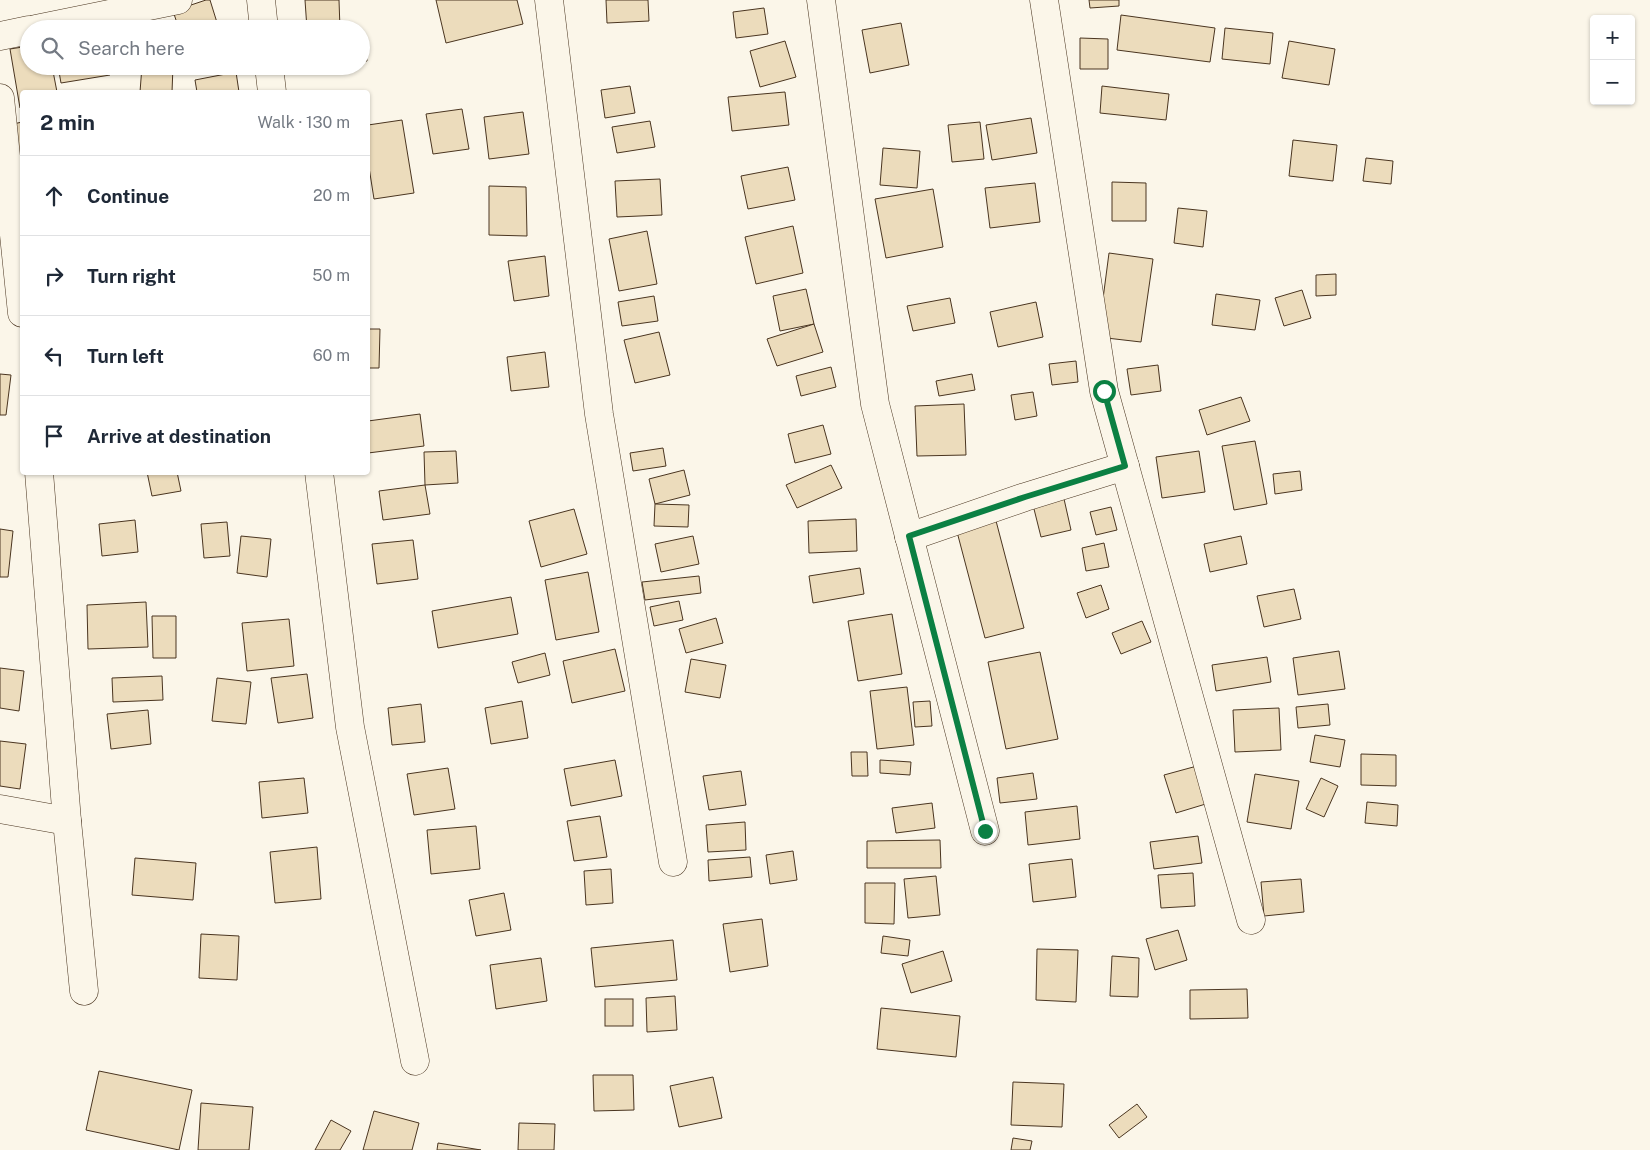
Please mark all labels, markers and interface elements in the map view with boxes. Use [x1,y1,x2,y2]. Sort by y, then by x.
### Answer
map controls [1590,15,1635,105]
button: + [1590,15,1635,60]
search box [20,20,370,75]
icon: search [38,34,66,62]
text: Search here [78,37,185,59]
button: − [1590,60,1635,105]
text: 2 min [40,110,95,135]
text: Walk · 130 m [257,113,350,132]
icon: ahead [40,182,68,210]
text: Continue [87,185,169,207]
text: 20 m [313,186,350,205]
icon: right [40,262,68,290]
text: Turn right [87,265,176,287]
text: 50 m [312,266,350,285]
icon: left [40,342,68,370]
text: Turn left [87,345,164,367]
text: 60 m [313,346,350,365]
route start [1093,380,1116,403]
icon: arrive [40,422,68,450]
text: Arrive at destination [87,425,271,447]
route end [974,820,997,843]

